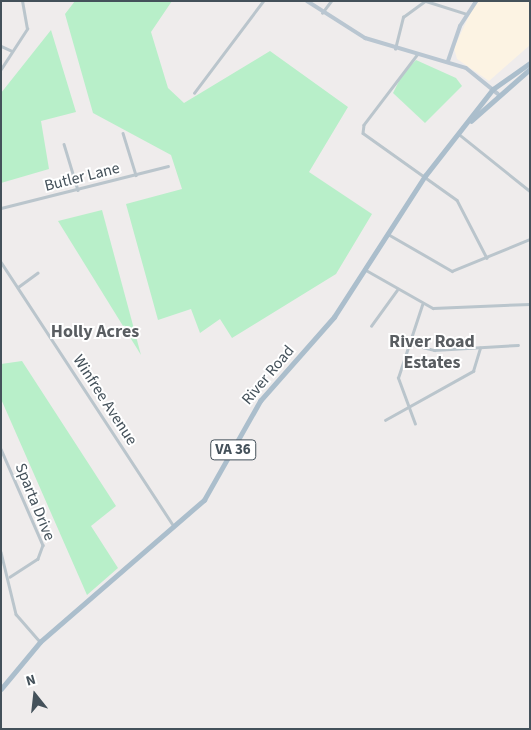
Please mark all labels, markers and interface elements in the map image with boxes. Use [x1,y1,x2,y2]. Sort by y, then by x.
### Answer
street label: Butler Lane [42,158,122,196]
district label: Holly Acres [51,321,139,343]
district label: River Road Estates [389,332,475,374]
street label: River Road [238,341,298,409]
street label: Winfree Avenue [69,351,141,449]
road number: VA 36 [209,438,257,462]
street label: Sparta Drive [11,460,59,544]
north arrow [10,670,60,720]
text: N [24,670,38,691]

